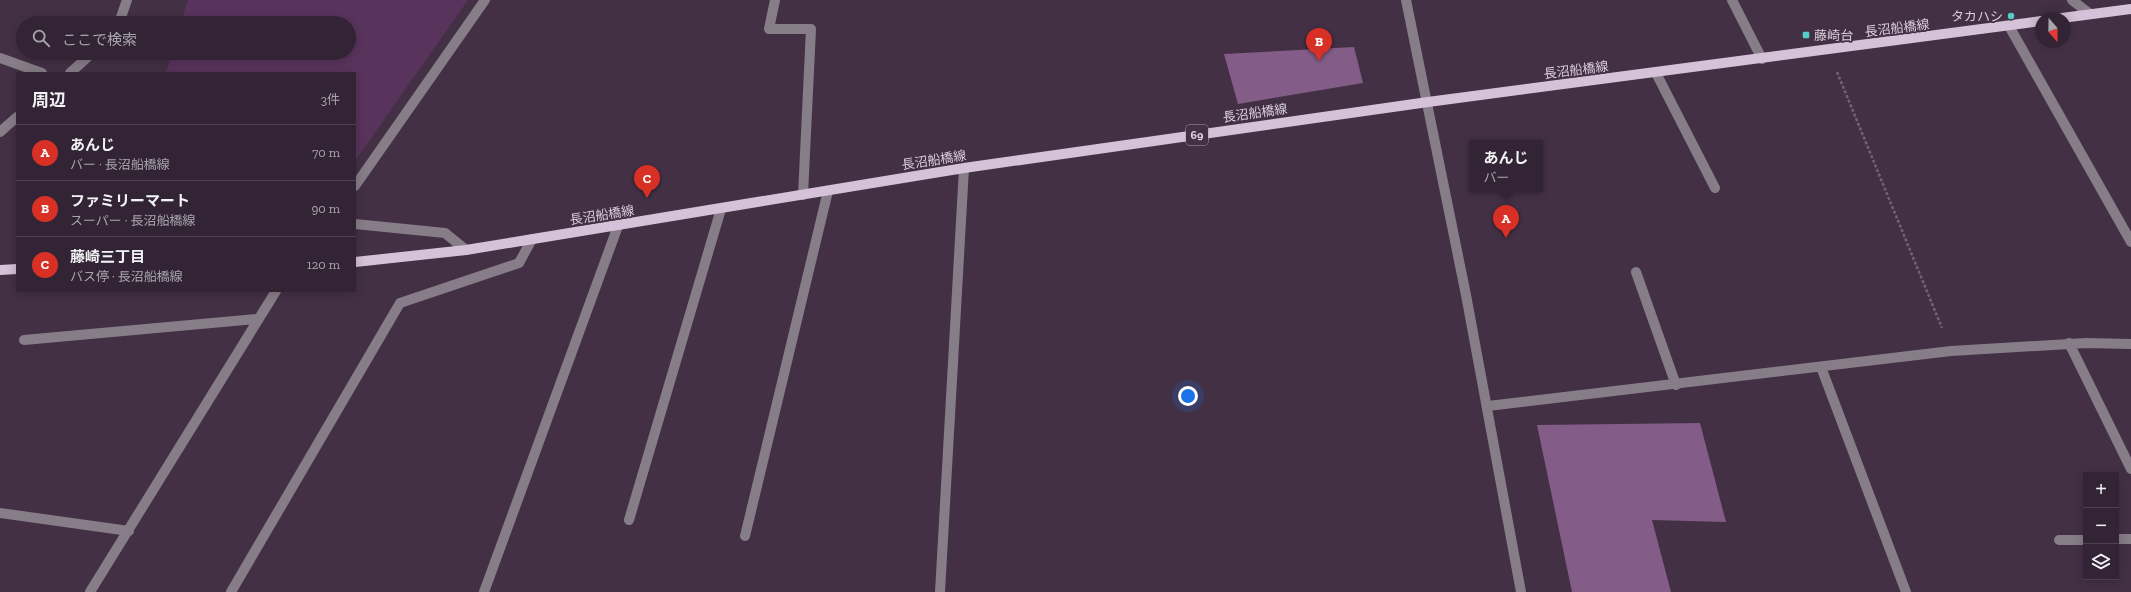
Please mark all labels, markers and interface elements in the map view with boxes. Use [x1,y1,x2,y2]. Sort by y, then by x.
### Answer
place label: タカハシ [1951,9,2003,24]
marker: タカハシ [2006,11,2016,21]
north arrow [2035,12,2071,48]
search box [16,16,356,60]
street label: 長沼船橋線 [1864,17,1930,39]
icon: search [30,27,52,49]
pin: B [1306,28,1332,61]
place label: 藤崎台 [1814,28,1853,43]
marker: 藤崎台 [1801,30,1811,40]
text: ここで検索 [62,31,137,49]
street label: 長沼船橋線 [1543,59,1609,81]
text: 周辺 [32,90,66,110]
text: 3件 [321,92,340,107]
street label: 長沼船橋線 [1222,101,1288,125]
road number: 69 [1186,125,1208,145]
text: あんじ [70,136,115,154]
popup [1469,140,1543,192]
text: A [41,145,49,160]
text: 70 m [312,145,340,160]
street label: 長沼船橋線 [901,148,967,172]
text: あんじ [1483,149,1529,167]
text: バー · 長沼船橋線 [70,157,170,172]
pin: C [634,165,660,198]
text: バー [1483,170,1510,185]
text: ファミリーマート [70,192,190,210]
text: B [41,201,49,216]
text: 90 m [311,201,340,216]
street label: 長沼船橋線 [569,203,635,227]
pin: A [1493,205,1519,238]
text: スーパー · 長沼船橋線 [70,213,196,228]
text: 藤崎三丁目 [70,248,145,266]
text: C [41,257,49,272]
text: 120 m [307,257,340,272]
text: バス停 · 長沼船橋線 [70,269,183,284]
your location [1178,386,1198,406]
map controls [2083,472,2119,580]
button: + [2083,472,2119,508]
button: − [2083,508,2119,544]
button: layers [2083,544,2119,580]

